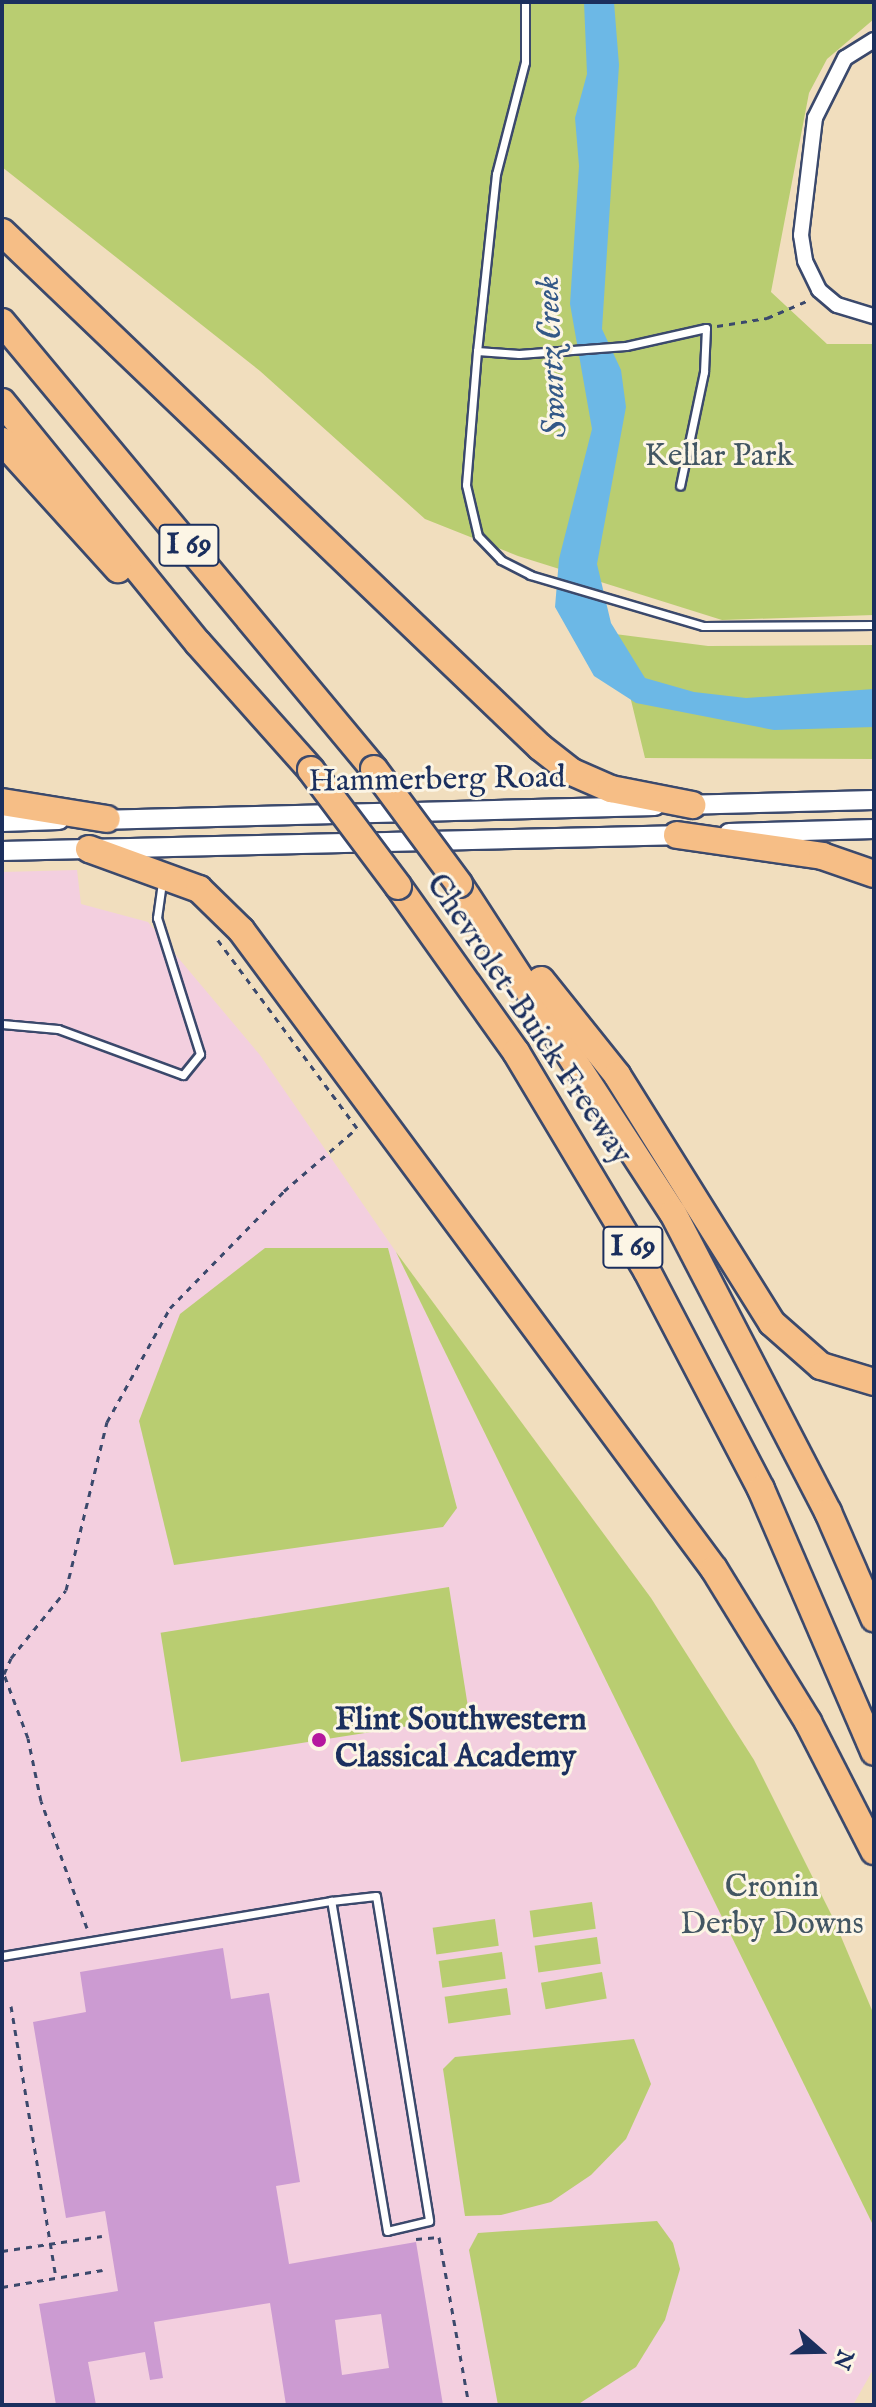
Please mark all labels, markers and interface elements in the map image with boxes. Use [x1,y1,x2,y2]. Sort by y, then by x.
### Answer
water label: Swartz Creek [527,275,577,439]
park label: Kellar Park [645,438,793,476]
road number: I 69 [157,519,221,571]
street label: Hammerberg Road [308,760,566,802]
street label: Chevrolet-Buick Freeway [416,867,640,1173]
road number: I 69 [601,1221,665,1273]
place label: Flint Southwestern Classical Academy [335,1703,586,1778]
marker: Flint Southwestern Classical Academy [310,1731,328,1749]
park label: Cronin Derby Downs [680,1870,864,1945]
north arrow [780,2311,860,2391]
text: N [826,2345,859,2373]

